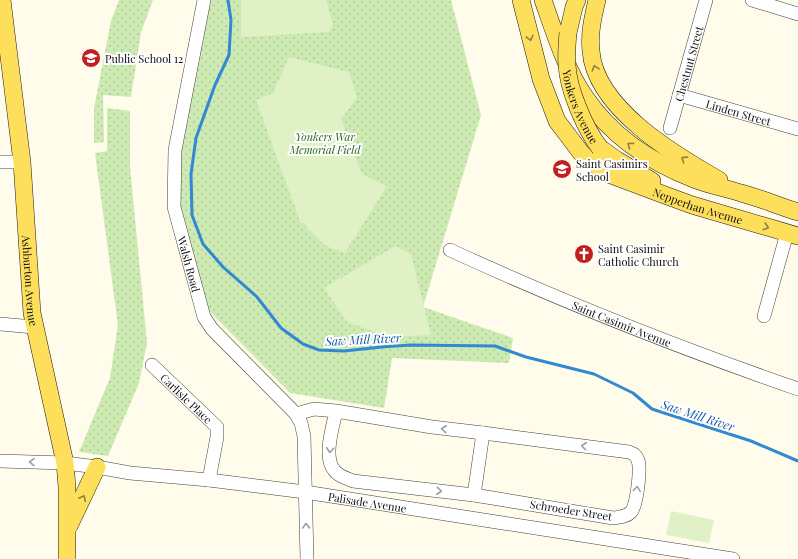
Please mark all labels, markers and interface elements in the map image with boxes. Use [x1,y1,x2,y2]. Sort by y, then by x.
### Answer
street label: Chestnut Street [670,24,706,103]
one-way arrow [526,35,534,41]
school or university icon: Public School 12 [80,47,102,69]
place label: Public School 12 [105,51,183,66]
one-way arrow [591,65,600,72]
street label: Yonkers Avenue [560,68,602,147]
street label: Linden Street [704,96,773,129]
park label: Yonkers War Memorial Field [289,129,361,157]
one-way arrow [627,143,634,150]
place label: Saint Casimirs School [576,156,648,184]
one-way arrow [681,157,688,164]
school or university icon: Saint Casimirs School [551,158,573,180]
street label: Nepperhan Avenue [651,184,745,227]
one-way arrow [762,222,769,231]
street label: Ashburton Avenue [19,234,42,328]
street label: Walsh Road [175,234,205,294]
place label: Saint Casimir Catholic Church [598,241,679,269]
church icon: Saint Casimir Catholic Church [573,243,595,265]
street label: Saint Casimir Avenue [570,297,674,350]
water label: Saw Mill River [324,329,402,349]
street label: Carlisle Place [158,370,216,427]
water label: Saw Mill River [659,395,737,435]
one-way arrow [441,425,448,434]
one-way arrow [581,441,587,450]
one-way arrow [325,447,334,453]
one-way arrow [29,458,35,466]
one-way arrow [632,485,641,492]
one-way arrow [435,486,442,495]
street label: Palisade Avenue [327,488,408,515]
one-way arrow [78,495,86,503]
street label: Schroeder Street [529,496,613,524]
one-way arrow [301,523,310,529]

